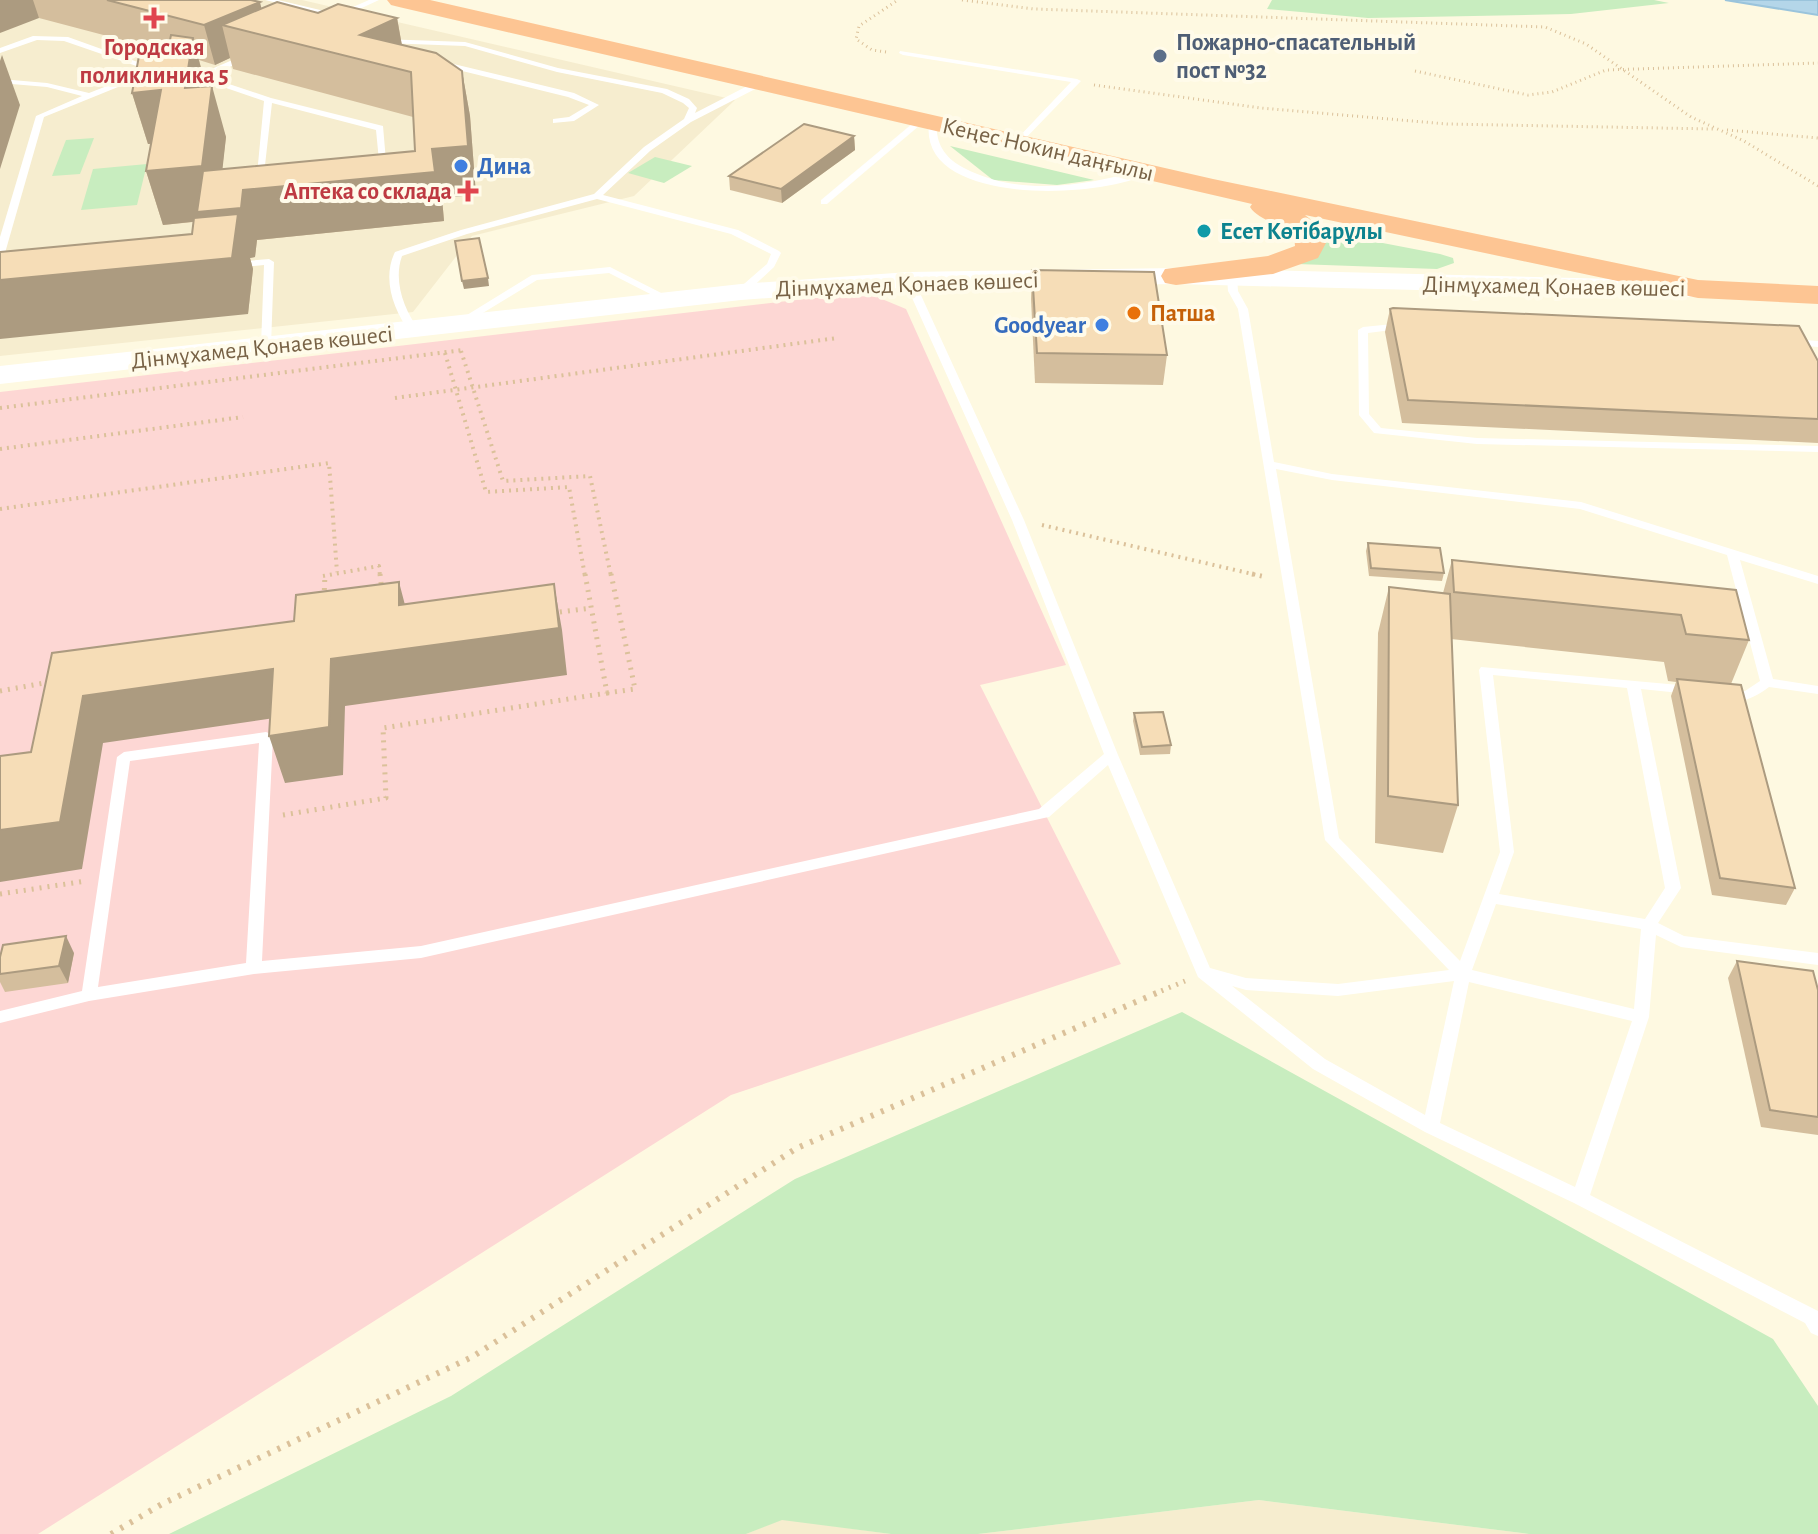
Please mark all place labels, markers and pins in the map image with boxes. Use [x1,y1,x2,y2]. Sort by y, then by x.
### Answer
marker: Городская поликлиника 5 [143,7,165,29]
place label: Пожарно-спасательный пост №32 [1176,31,1416,83]
place label: Городская поликлиника 5 [79,36,229,88]
marker: Пожарно-спасательный пост №32 [1151,47,1169,65]
place label: Дина [477,155,531,179]
marker: Дина [452,157,470,175]
place label: Аптека со склада [283,180,452,204]
marker: Аптека со склада [459,182,477,200]
place label: Есет Көтібарұлы [1220,220,1383,244]
marker: Есет Көтібарұлы [1195,222,1213,240]
place label: Патша [1150,302,1215,326]
marker: Патша [1125,304,1143,322]
place label: Goodyear [994,314,1087,338]
marker: Goodyear [1093,316,1111,334]

